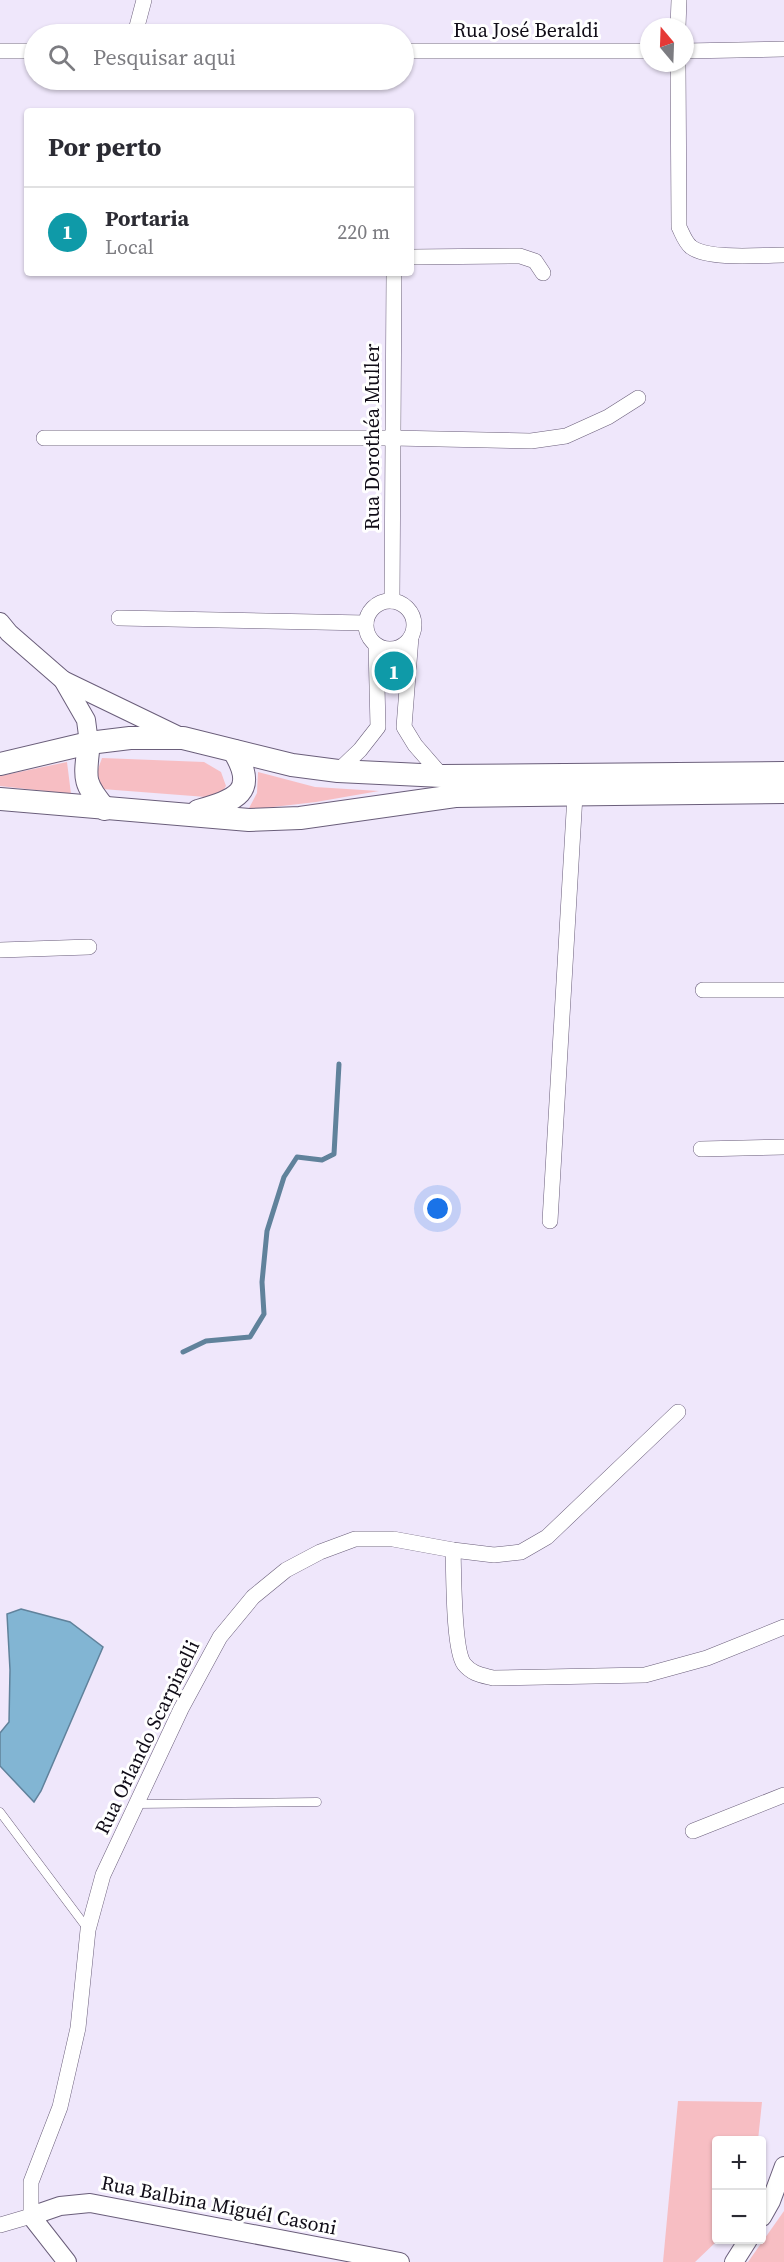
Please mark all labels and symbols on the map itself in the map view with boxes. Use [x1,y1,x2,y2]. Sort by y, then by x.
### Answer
street label: Rua José Beraldi [453,16,599,44]
north arrow [640,18,694,72]
street label: Rua Dorothéa Muller [358,343,386,530]
pin: 1 [374,648,414,694]
your location [423,1194,452,1223]
street label: Rua Orlando Scarpinelli [88,1635,206,1839]
street label: Rua Balbina Miguél Casoni [99,2168,339,2242]

